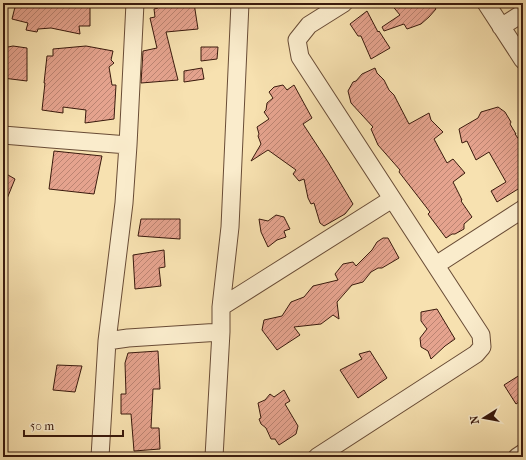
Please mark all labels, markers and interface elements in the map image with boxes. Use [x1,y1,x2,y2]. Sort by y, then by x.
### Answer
north arrow [464,398,504,438]
scale bar [24,412,123,438]
text: N [467,414,482,425]
text: 50 m [30,419,54,433]

